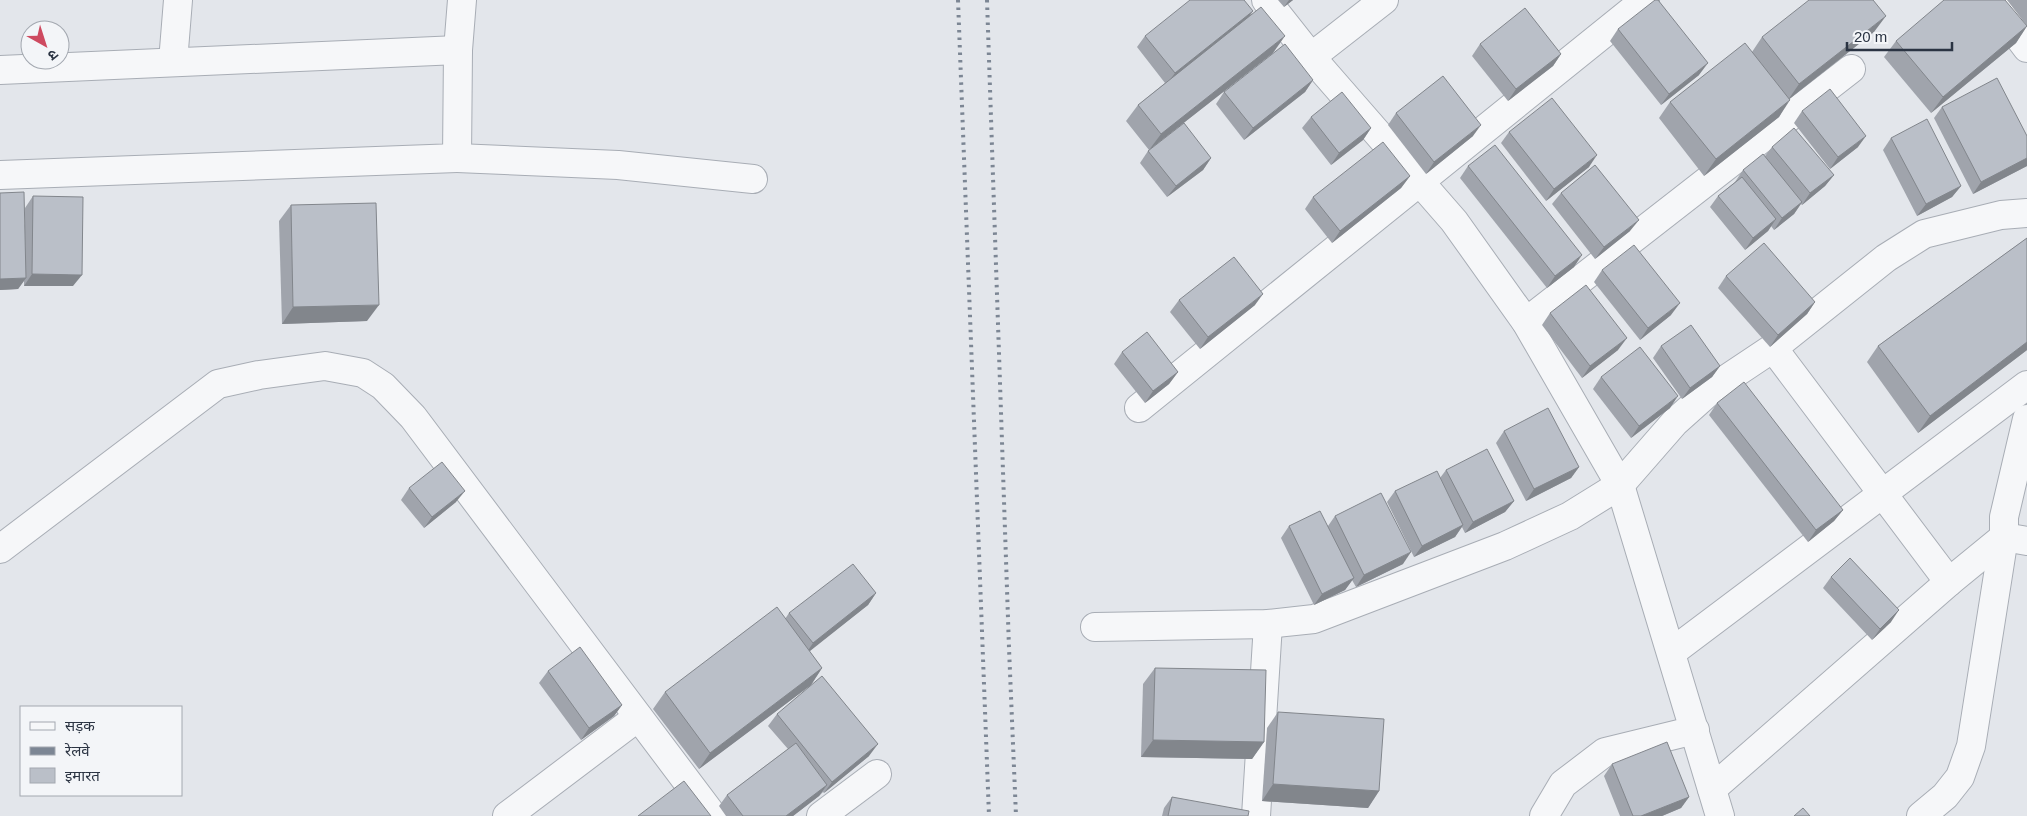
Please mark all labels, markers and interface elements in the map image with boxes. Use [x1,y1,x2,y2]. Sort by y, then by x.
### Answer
north arrow [20,20,70,70]
scale bar [1847,20,1952,52]
text: 20 m [1854,28,1887,45]
text: उ [44,46,61,64]
legend [20,706,182,796]
text: सड़क [65,717,95,734]
text: रेलवे [64,742,90,759]
text: इमारत [65,767,100,784]

